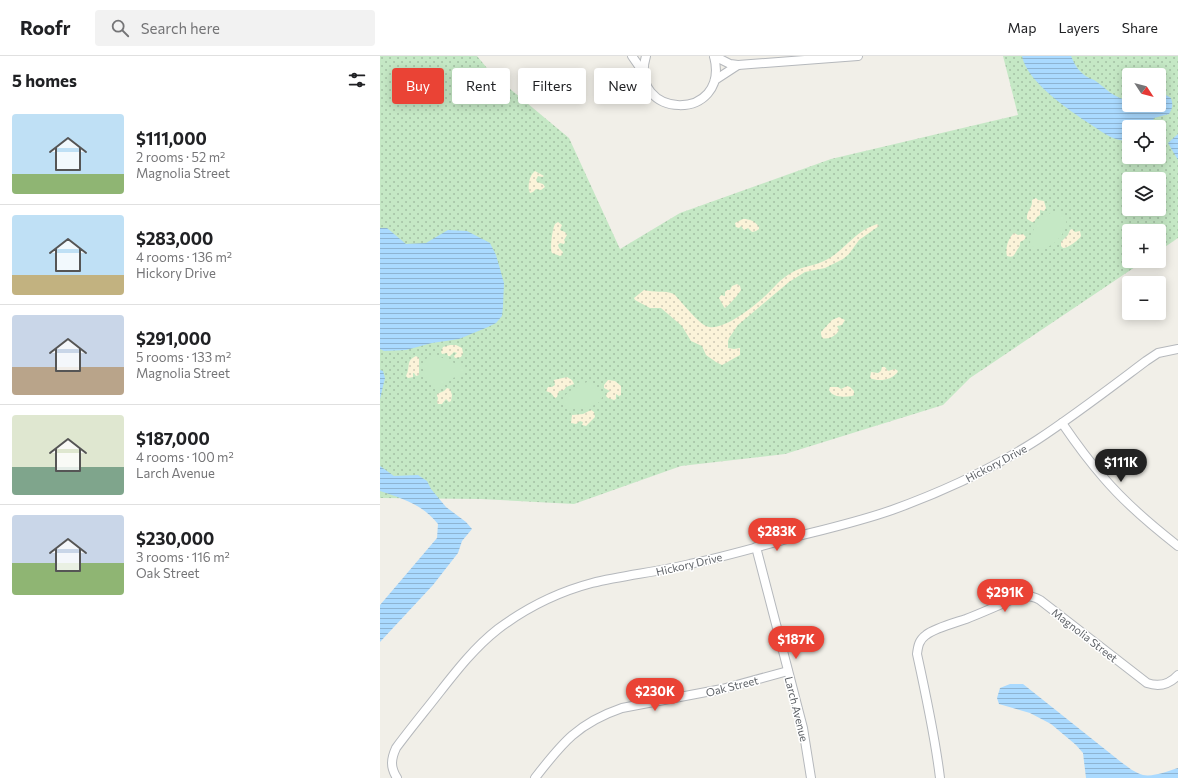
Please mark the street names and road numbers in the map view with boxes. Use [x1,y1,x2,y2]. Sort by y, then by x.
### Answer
street label: Hickory Drive [963,441,1029,485]
street label: Hickory Drive [655,550,724,578]
street label: Magnolia Street [1050,605,1121,665]
street label: Oak Street [704,673,760,699]
street label: Larch Avenue [783,675,811,743]

